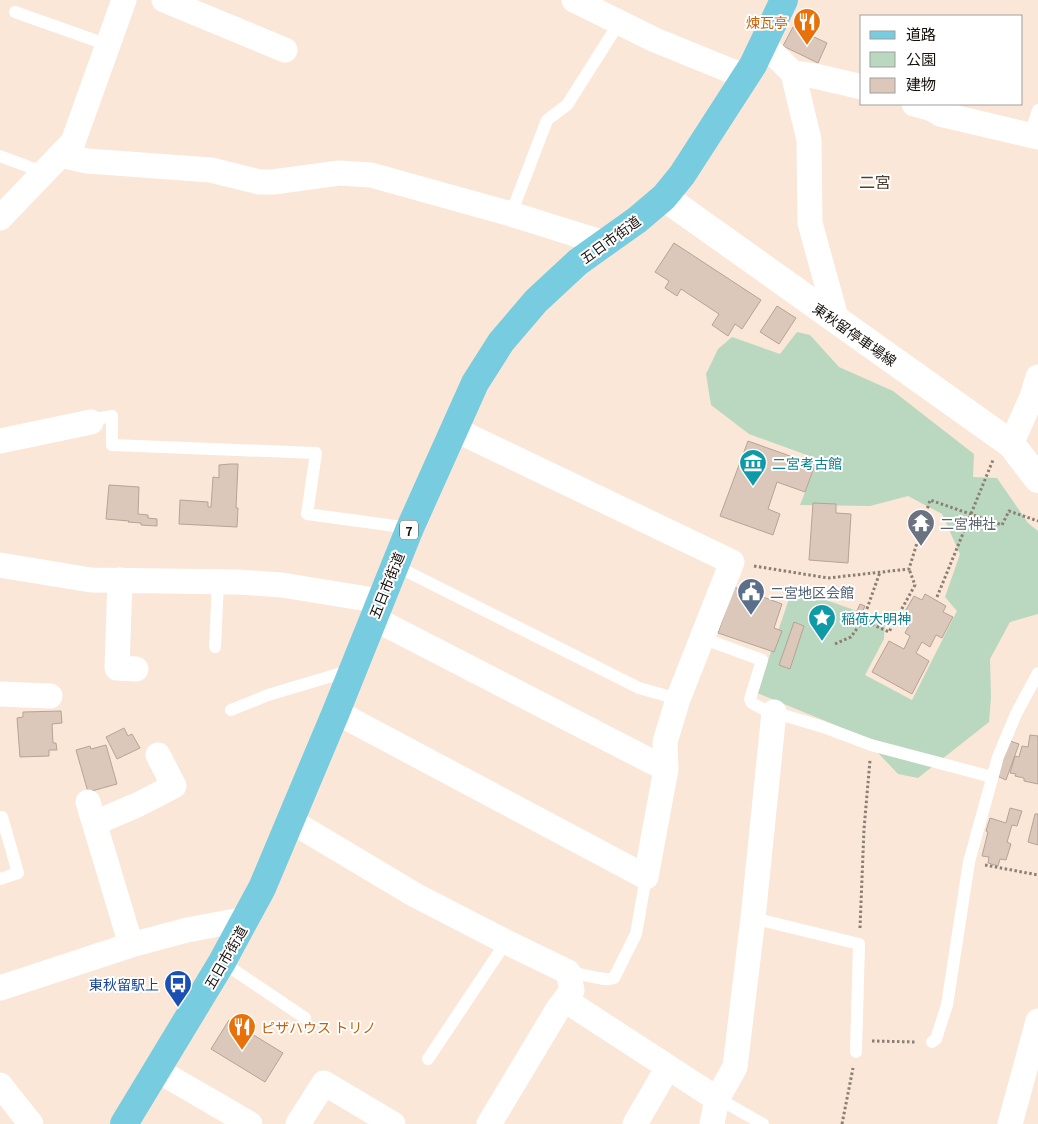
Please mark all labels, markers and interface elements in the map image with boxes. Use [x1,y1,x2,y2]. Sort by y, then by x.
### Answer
restaurant icon: 煉瓦亭 [792,7,822,46]
place label: 煉瓦亭 [746,12,788,32]
legend [860,15,1023,105]
text: 道路 [906,23,936,44]
text: 公園 [906,48,936,69]
text: 建物 [906,73,936,94]
district label: 二宮 [859,169,891,193]
street label: 五日市街道 [576,210,644,268]
street label: 東秋留停車場線 [809,298,901,370]
museum icon: 二宮考古館 [738,448,768,487]
place label: 二宮考古館 [772,453,842,473]
temple icon: 二宮神社 [906,508,936,547]
place label: 二宮神社 [940,513,996,533]
road number: 7 [400,520,418,540]
street label: 五日市街道 [364,549,408,621]
public building icon: 二宮地区会館 [736,577,766,616]
place label: 二宮地区会館 [770,582,854,602]
place icon: 稲荷大明神 [807,603,837,642]
place label: 稲荷大明神 [841,608,911,628]
street label: 五日市街道 [199,922,251,992]
bus stop icon: 東秋留駅上 [163,969,193,1008]
place label: 東秋留駅上 [89,974,159,994]
restaurant icon: ピザハウス トリノ [227,1012,257,1051]
place label: ピザハウス トリノ [261,1017,376,1037]

